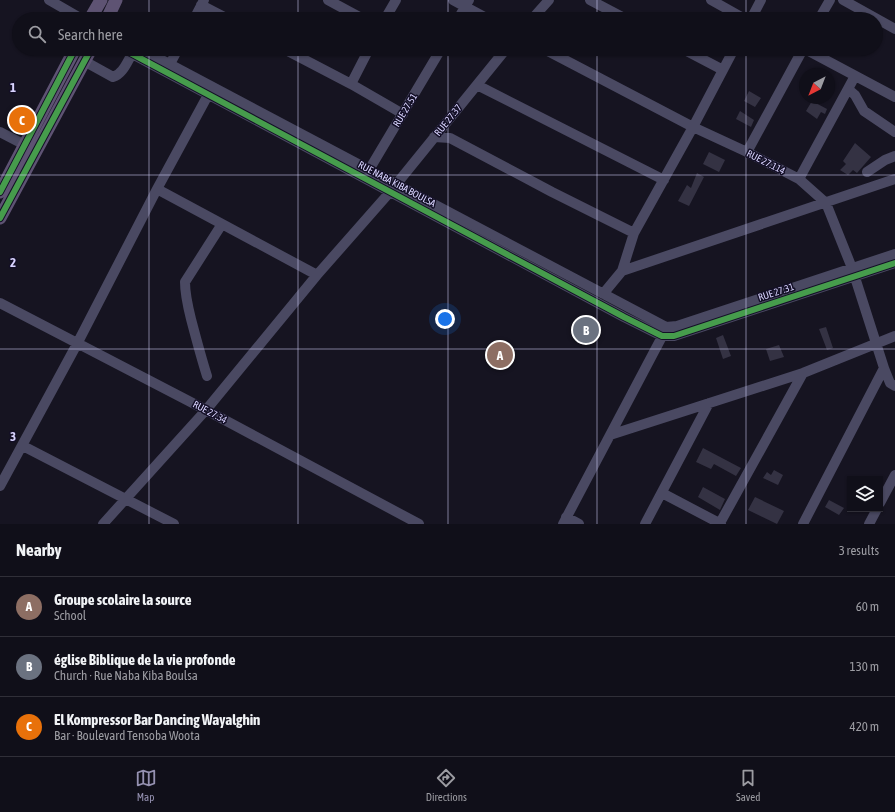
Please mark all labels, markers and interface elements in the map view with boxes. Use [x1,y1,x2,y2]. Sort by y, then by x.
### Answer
search box [12,12,883,56]
icon: search [26,23,48,45]
text: Search here [58,26,123,43]
north arrow [799,68,835,104]
text: 1 [10,80,16,95]
street label: RUE 27.51 [391,91,419,129]
street label: RUE 27.37 [432,102,464,138]
pin: C [9,105,35,135]
street label: RUE 27.114 [745,148,787,177]
street label: RUE NABA KIBA BOULSA [356,159,438,209]
text: 2 [10,255,16,270]
street label: RUE 27.31 [757,281,796,303]
your location [435,309,455,329]
pin: B [573,315,599,345]
pin: A [487,340,513,370]
street label: RUE 27.34 [191,398,229,426]
text: 3 [10,429,16,444]
map controls [847,476,883,512]
button: layers [847,476,883,512]
text: Nearby [16,540,62,560]
text: 3 results [839,543,879,558]
text: Groupe scolaire la source [54,591,192,608]
text: A [26,599,32,614]
text: 60 m [856,599,879,614]
text: School [54,608,86,623]
text: église Biblique de la vie profonde [54,651,236,668]
text: B [26,659,32,674]
text: 130 m [850,659,879,674]
text: Church · Rue Naba Kiba Boulsa [54,668,198,683]
text: El Kompressor Bar Dancing Wayalghin [54,711,260,728]
text: C [26,719,32,734]
text: 420 m [850,719,879,734]
text: Bar · Boulevard Tensoba Woota [54,728,200,743]
tab: Map [135,767,157,803]
tab: Directions [426,767,467,803]
tab: Saved [736,767,760,803]

